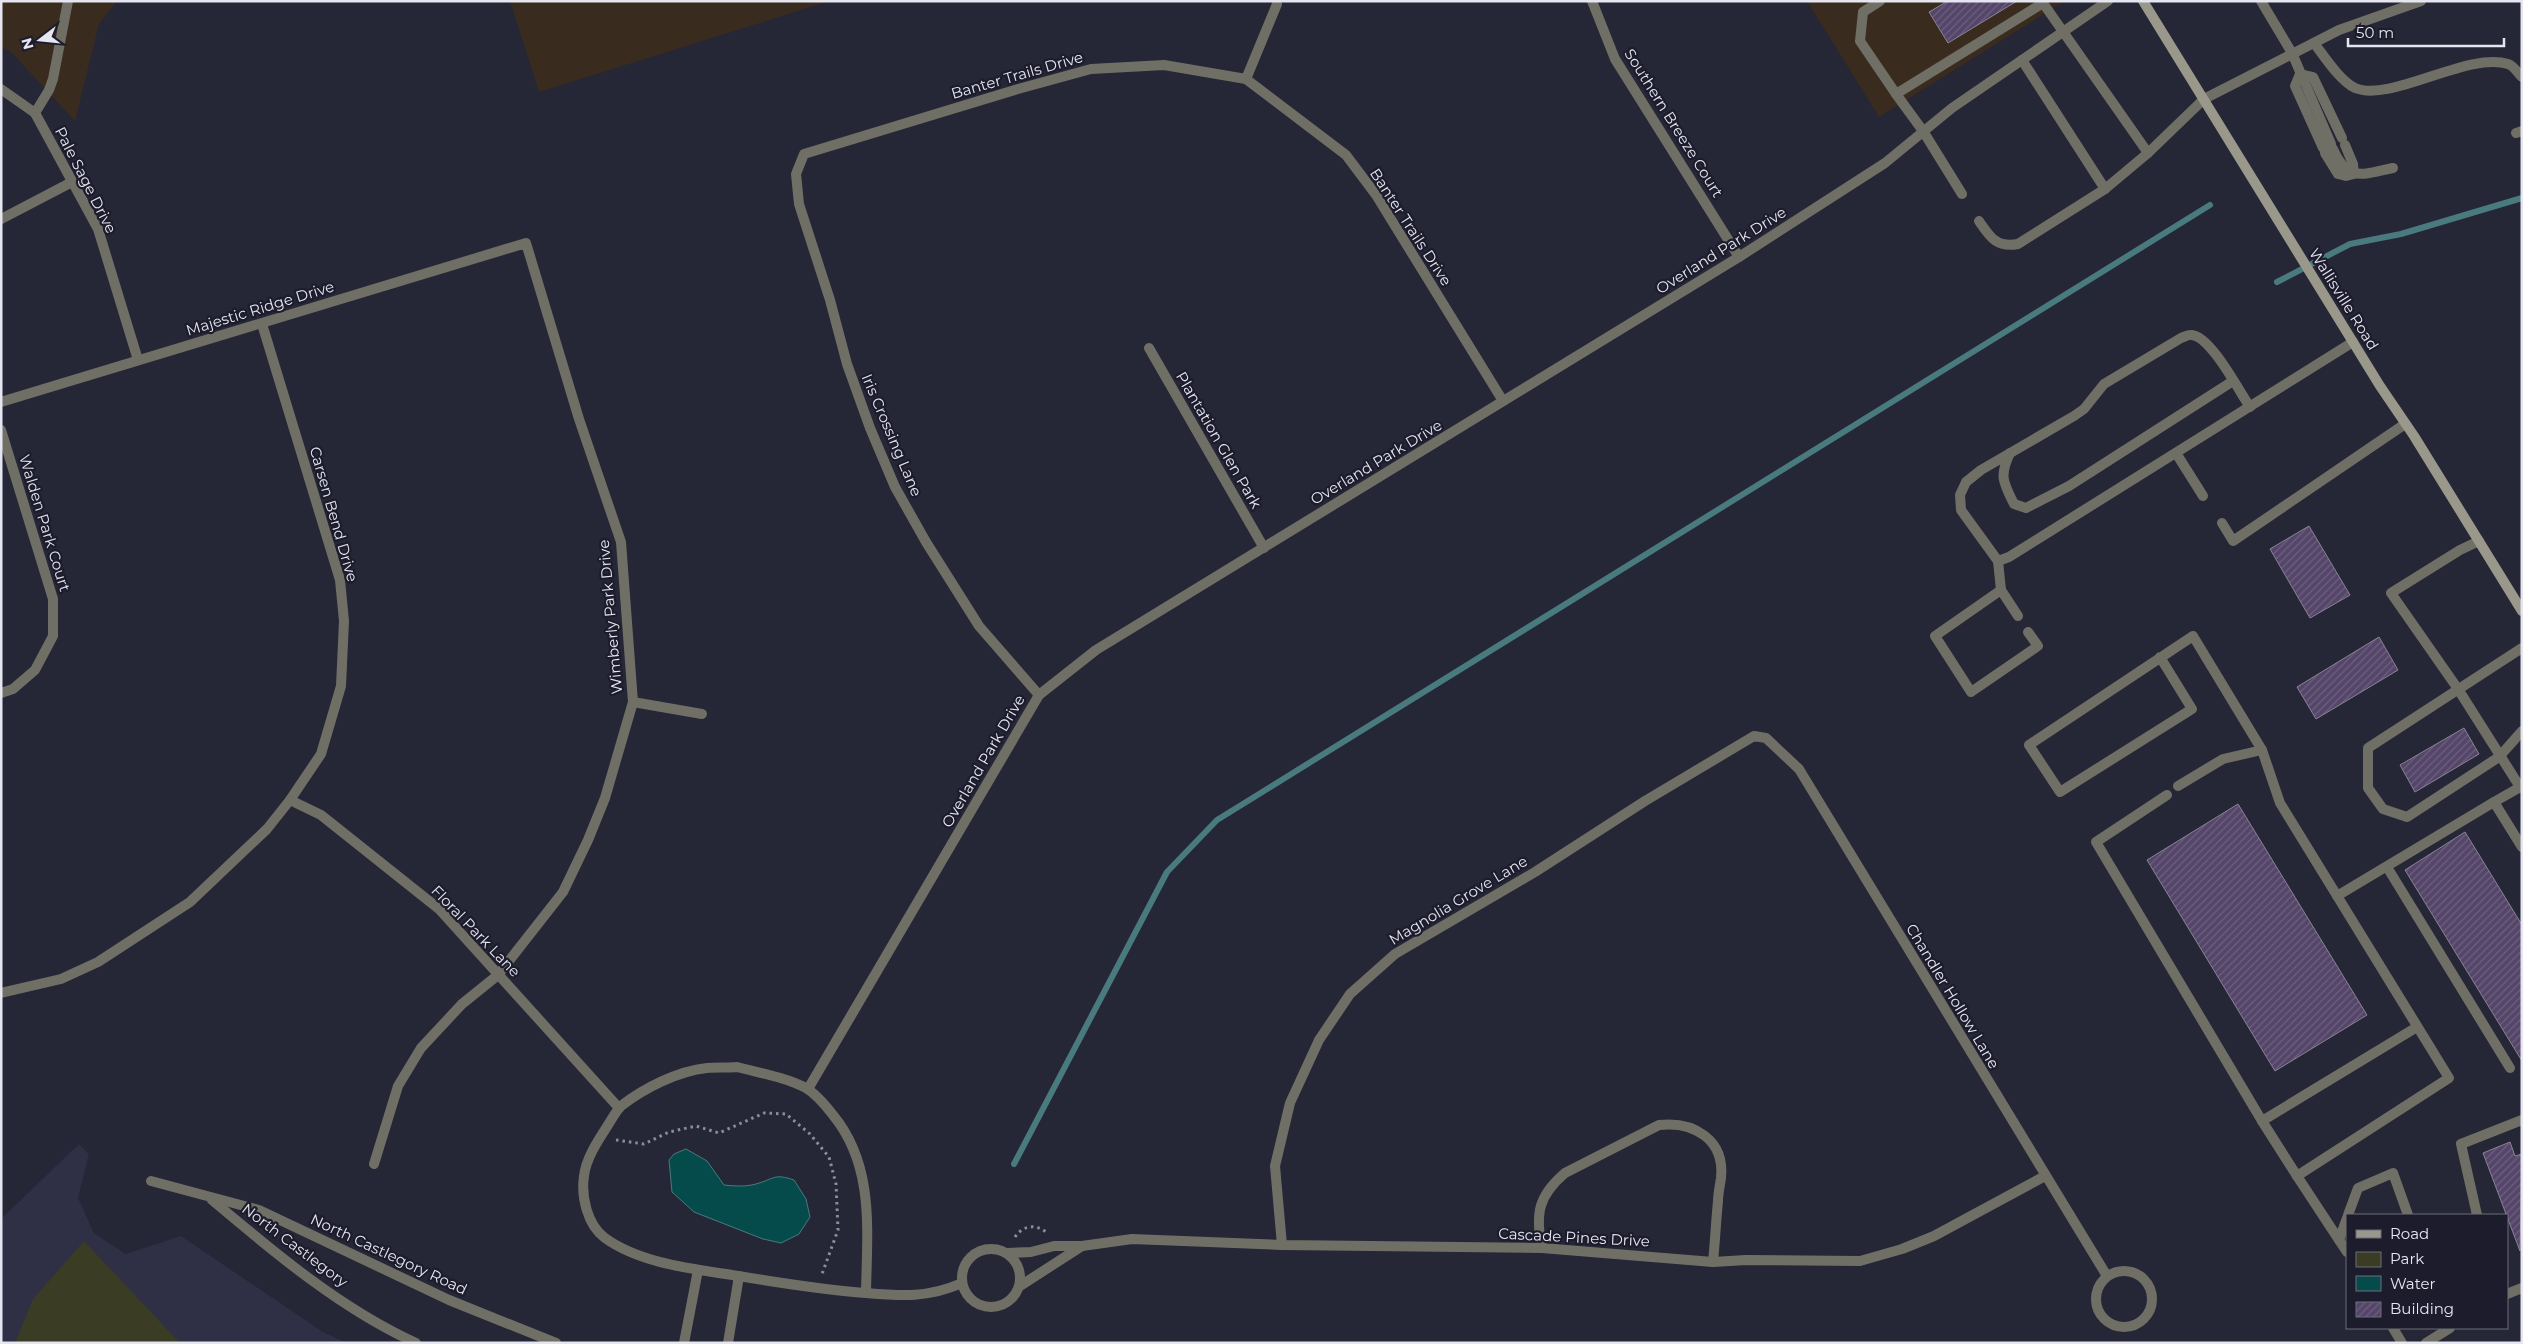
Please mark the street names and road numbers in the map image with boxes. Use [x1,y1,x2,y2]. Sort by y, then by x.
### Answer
street label: Southern Breeze Court [1620,45,1728,201]
street label: Banter Trails Drive [949,47,1085,103]
street label: Pale Sage Drive [51,124,121,236]
street label: Banter Trails Drive [1366,165,1456,289]
street label: Overland Park Drive [1652,202,1790,298]
street label: Wallisville Road [2305,245,2383,353]
street label: Majestic Ridge Drive [184,276,336,340]
street label: Plantation Glen Park [1172,368,1266,512]
street label: Iris Crossing Lane [858,371,926,499]
street label: Overland Park Drive [1307,415,1445,509]
street label: Carsen Bend Drive [306,444,362,584]
street label: Walden Park Court [15,452,75,594]
street label: Wimberly Park Drive [594,539,626,695]
street label: Overland Park Drive [937,691,1029,831]
street label: Magnolia Grove Lane [1385,851,1531,949]
street label: Floral Park Lane [427,881,525,981]
street label: Chandler Hollow Lane [1902,920,2004,1072]
street label: North Castlegory [238,1199,352,1292]
street label: North Castlegory Road [308,1209,470,1299]
street label: Cascade Pines Drive [1498,1224,1650,1250]

